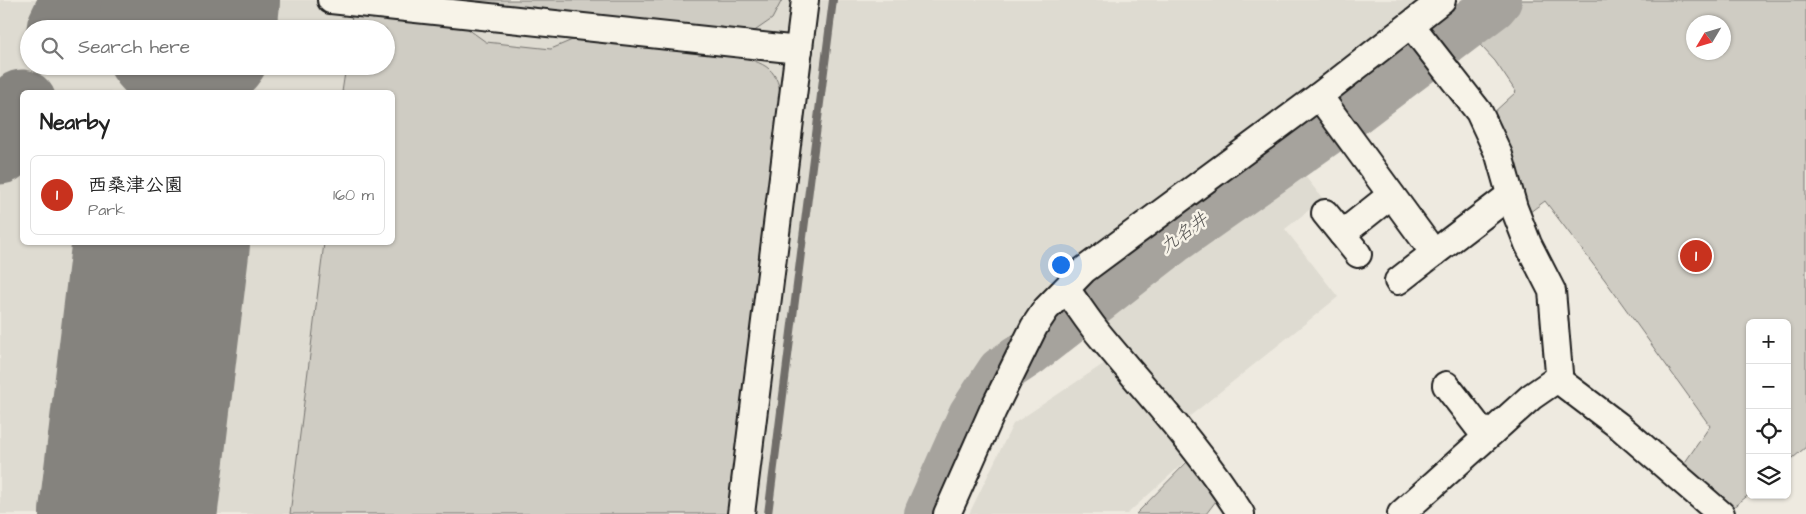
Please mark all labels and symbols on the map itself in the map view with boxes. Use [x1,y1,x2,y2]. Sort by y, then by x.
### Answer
north arrow [1686,15,1731,60]
water label: 九名井 [1155,206,1214,259]
pin: 1 [1680,237,1712,275]
your location [1048,252,1074,278]

